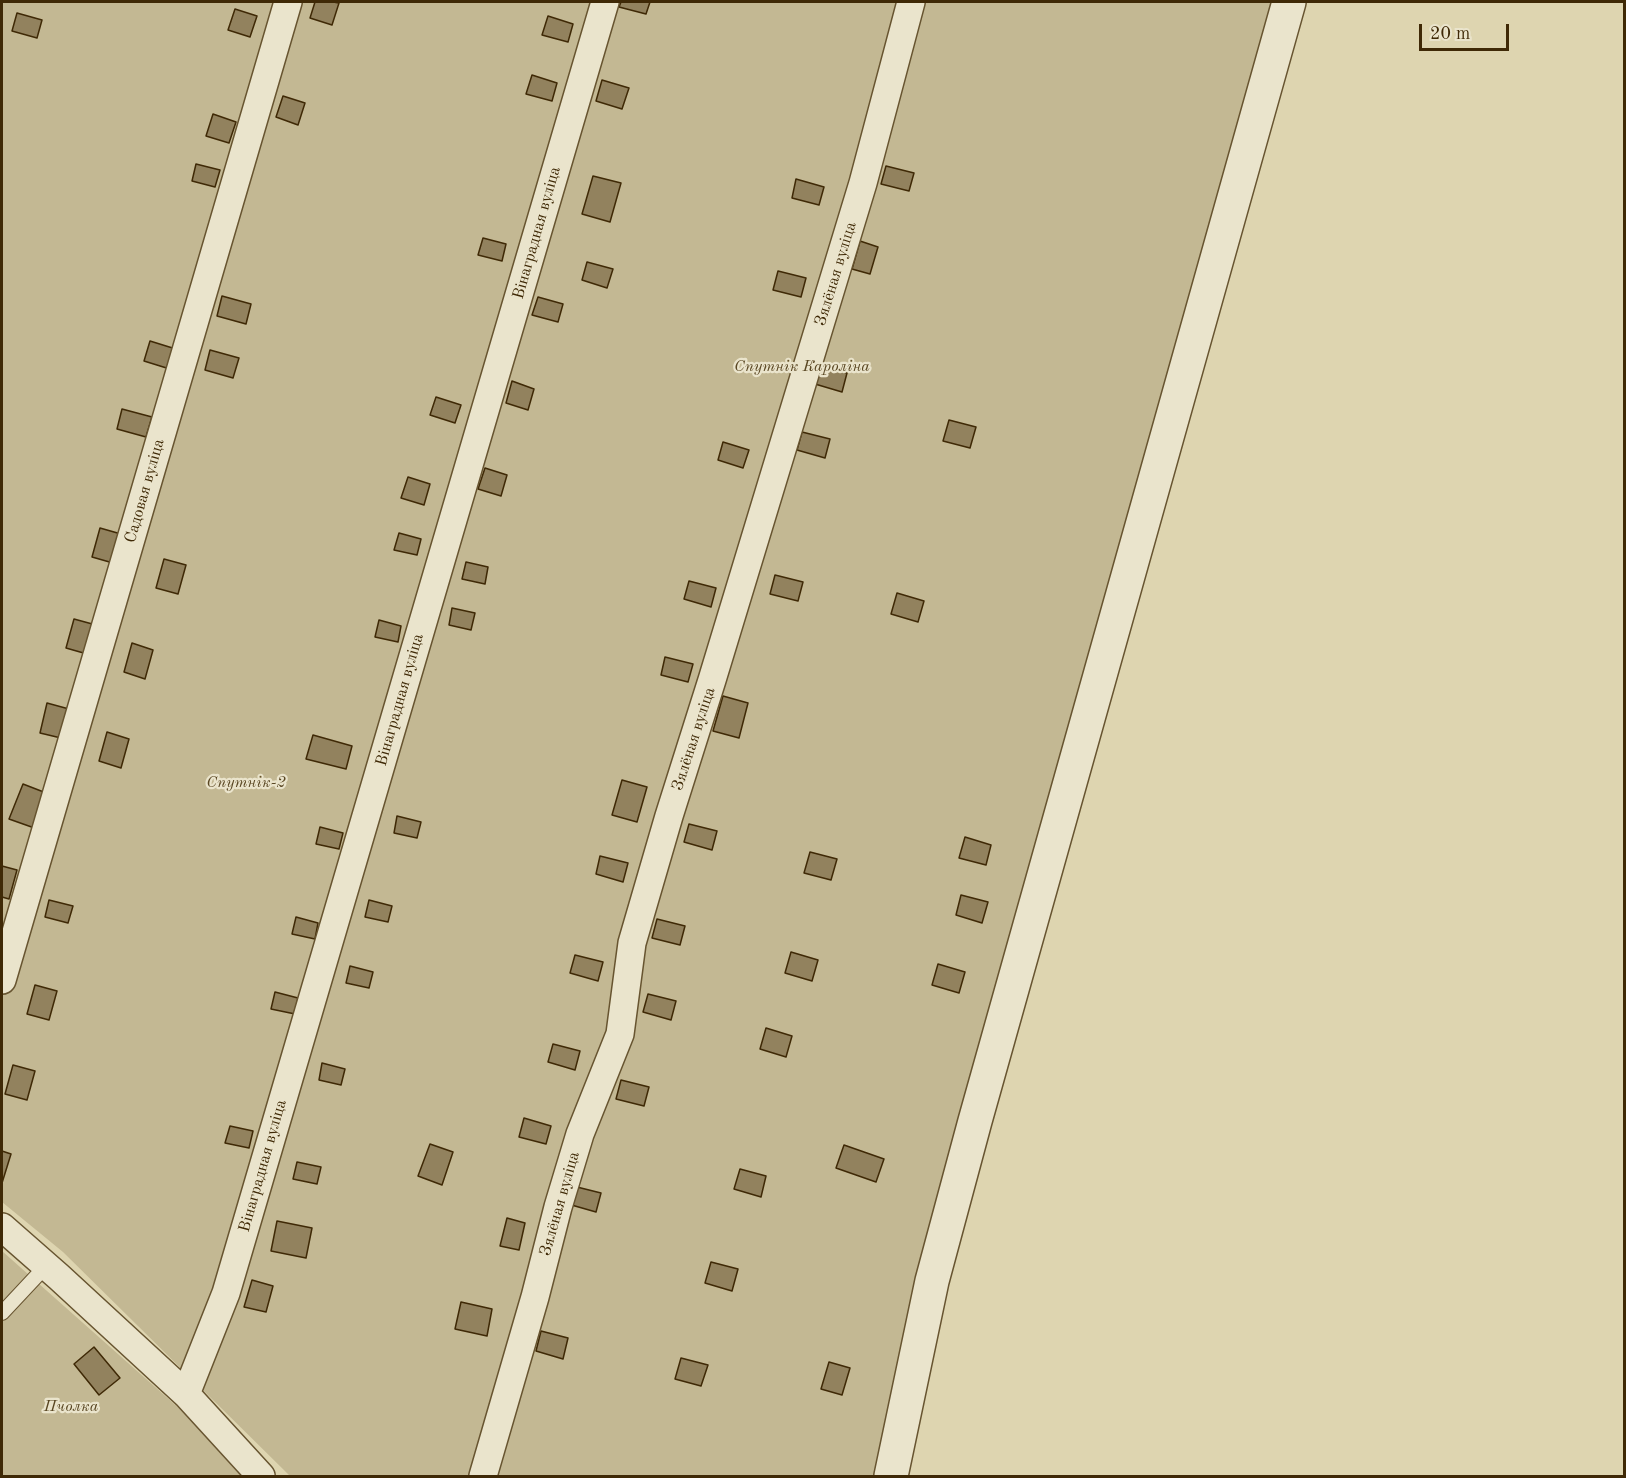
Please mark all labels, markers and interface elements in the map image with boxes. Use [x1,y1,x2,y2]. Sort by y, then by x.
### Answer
scale bar [1422,12,1512,50]
text: 20 m [1430,25,1470,43]
street label: Вінаградная вуліца [509,165,565,301]
street label: Зялёная вуліца [811,220,861,328]
park label: Спутнік Кароліна [734,357,870,377]
street label: Садовая вуліца [121,437,169,545]
street label: Вінаградная вуліца [372,632,428,768]
street label: Зялёная вуліца [668,685,720,793]
park label: Спутнік-2 [206,773,286,793]
street label: Вінаградная вуліца [235,1098,291,1234]
street label: Зялёная вуліца [536,1150,584,1258]
park label: Пчолка [44,1397,98,1417]

